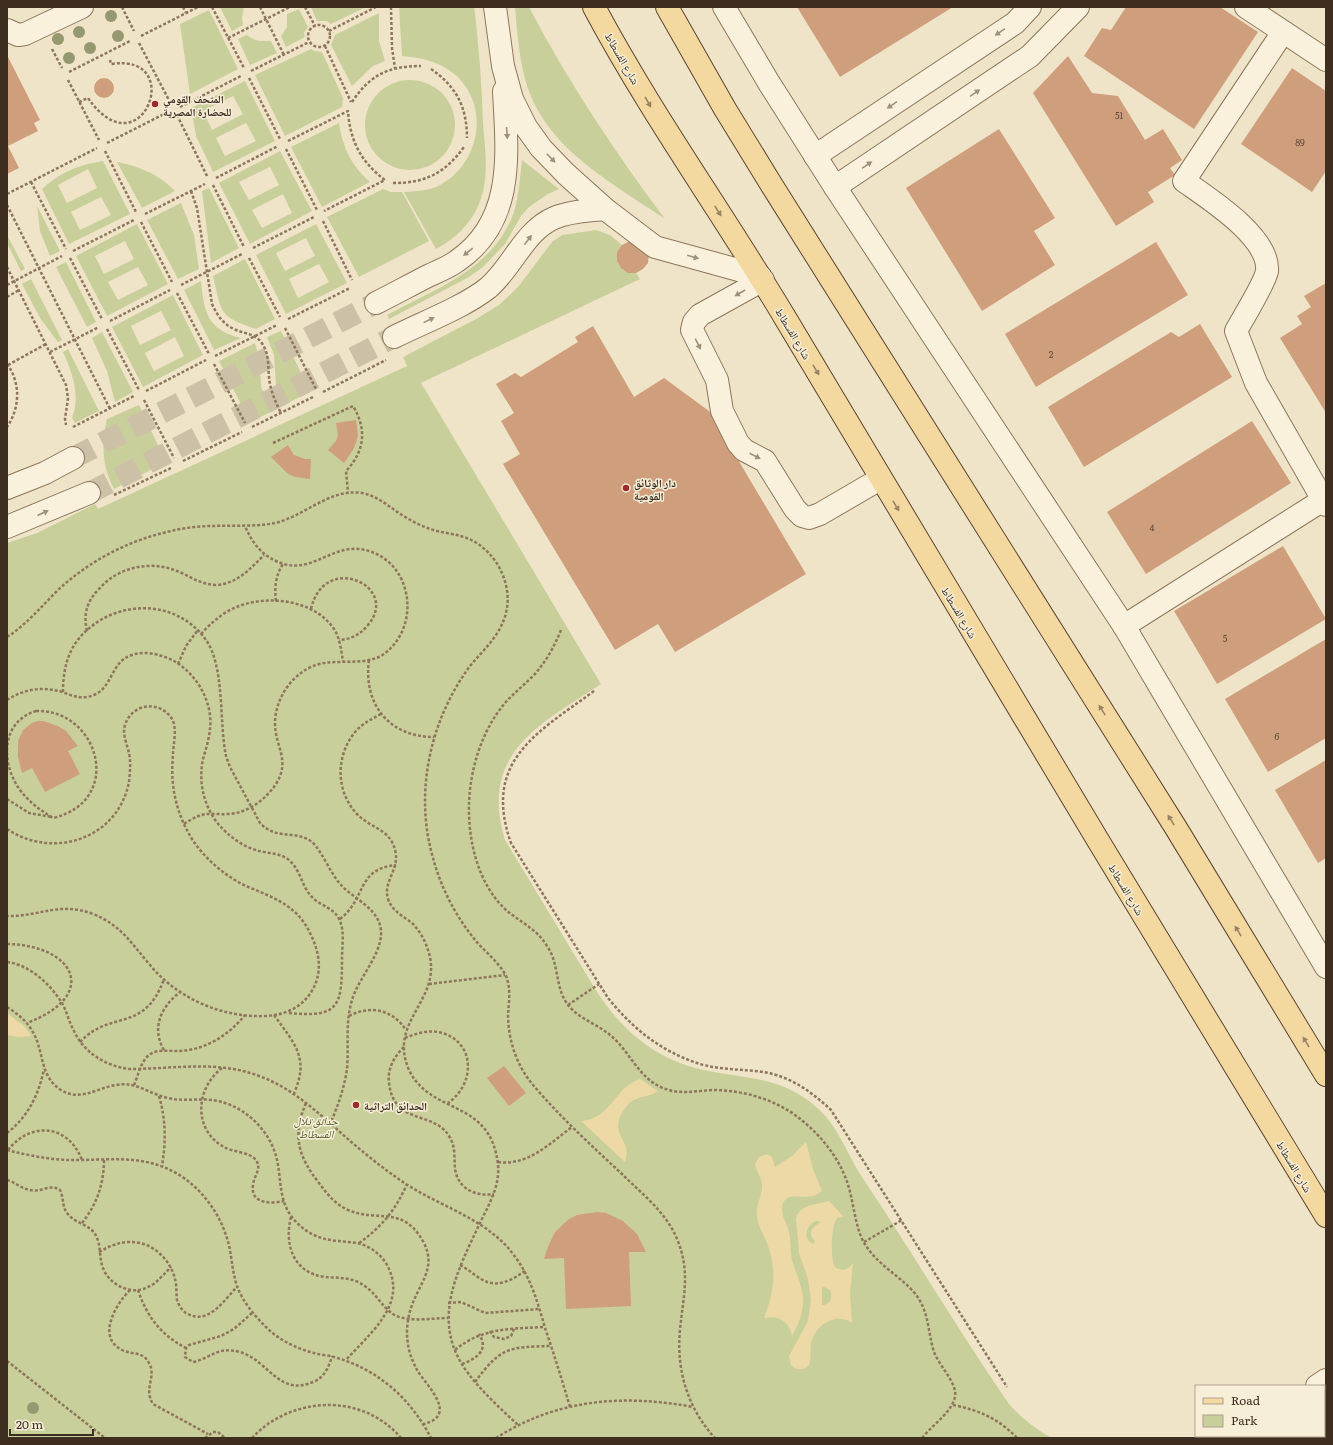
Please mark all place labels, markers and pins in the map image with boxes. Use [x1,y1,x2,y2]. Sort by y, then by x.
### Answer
place label: المتحف القومي للحضارة المصرية [163,90,231,119]
marker: المتحف القومي للحضارة المصرية [150,99,160,109]
place label: دار الوثائق القومية [634,474,676,503]
marker: دار الوثائق القومية [621,483,631,493]
place label: الحدائق التراثية [364,1097,427,1114]
marker: الحدائق التراثية [351,1100,361,1110]

